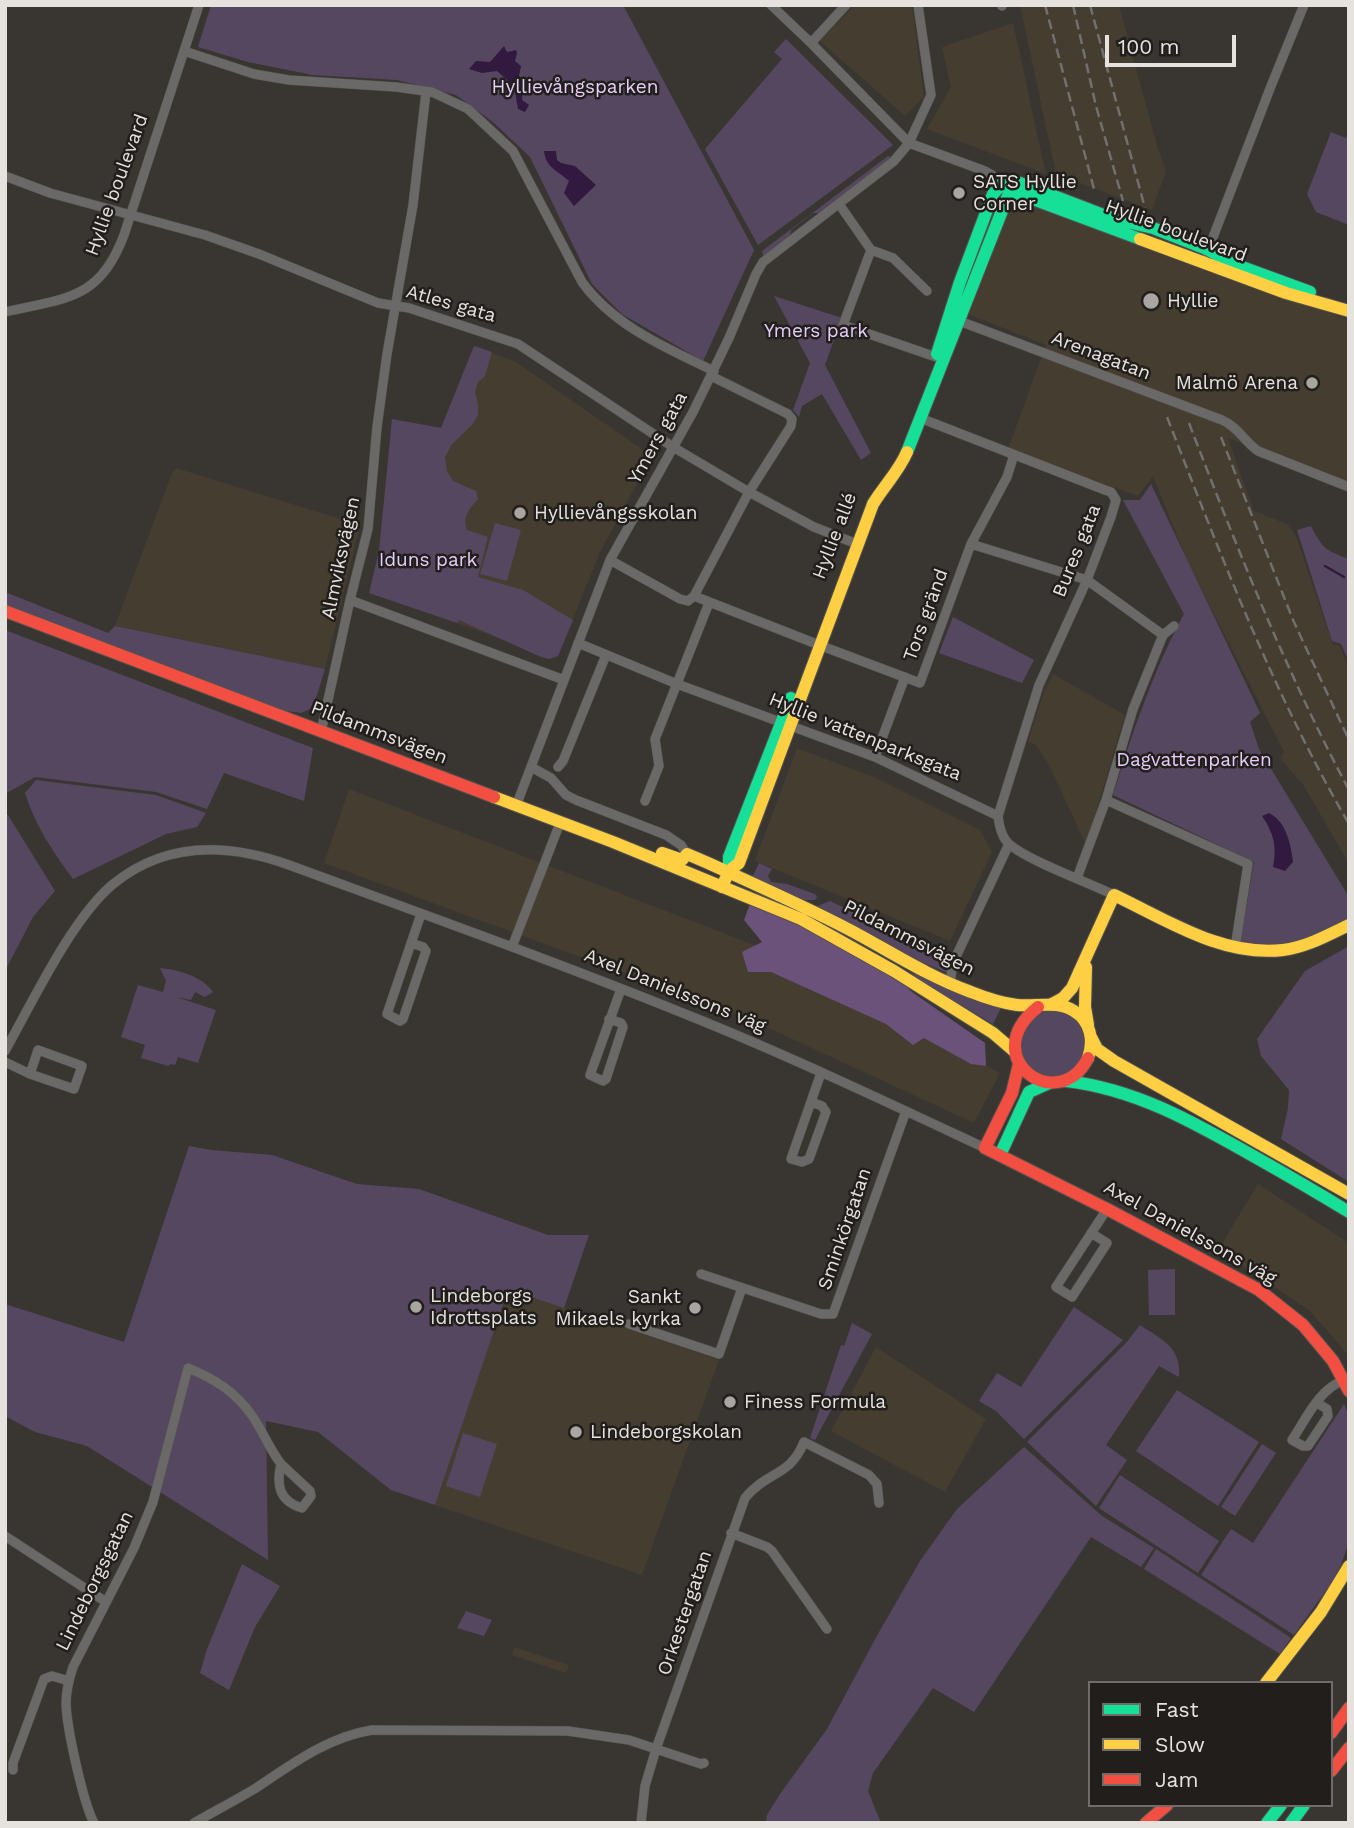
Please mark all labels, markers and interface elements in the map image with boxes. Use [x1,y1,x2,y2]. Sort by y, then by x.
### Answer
scale bar [1109,21,1240,65]
text: 100 m [1118,34,1180,59]
park label: Hyllievångsparken [492,76,658,98]
street label: Hyllie boulevard [81,111,153,259]
place label: SATS Hyllie Corner [973,171,1077,215]
marker: SATS Hyllie Corner [951,185,967,201]
street label: Hyllie boulevard [1102,195,1250,267]
street label: Atles gata [403,280,499,328]
place label: Hyllie [1167,290,1218,312]
marker: Hyllie [1141,291,1161,311]
park label: Ymers park [764,320,868,342]
street label: Arenagatan [1048,327,1154,385]
place label: Malmö Arena [1176,372,1298,394]
marker: Malmö Arena [1304,375,1320,391]
street label: Ymers gata [623,388,693,488]
street label: Hyllie allé [808,489,862,583]
street label: Almviksvägen [317,495,365,621]
street label: Bures gata [1048,501,1106,601]
place label: Hyllievångsskolan [534,502,698,524]
marker: Hyllievångsskolan [512,505,528,521]
park label: Iduns park [379,549,477,571]
street label: Tors gränd [899,566,953,664]
street label: Hyllie vattenparksgata [765,688,965,786]
street label: Pildammsvägen [308,696,450,770]
park label: Dagvattenparken [1116,749,1272,771]
street label: Pildammsvägen [840,895,978,981]
street label: Axel Danielssons väg [581,944,769,1038]
street label: Sminkörgatan [814,1165,876,1293]
street label: Axel Danielssons väg [1100,1176,1280,1290]
place label: Lindeborgs Idrottsplats [430,1285,537,1329]
place label: Sankt Mikaels kyrka [555,1286,681,1330]
marker: Lindeborgs Idrottsplats [408,1299,424,1315]
marker: Sankt Mikaels kyrka [687,1300,703,1316]
place label: Finess Formula [744,1391,886,1413]
marker: Finess Formula [722,1394,738,1410]
place label: Lindeborgskolan [590,1421,742,1443]
marker: Lindeborgskolan [568,1424,584,1440]
street label: Lindeborgsgatan [51,1507,139,1655]
street label: Orkestergatan [653,1548,717,1678]
legend [1088,1681,1333,1807]
text: Fast [1155,1697,1199,1722]
text: Slow [1155,1732,1205,1757]
text: Jam [1155,1767,1198,1792]

